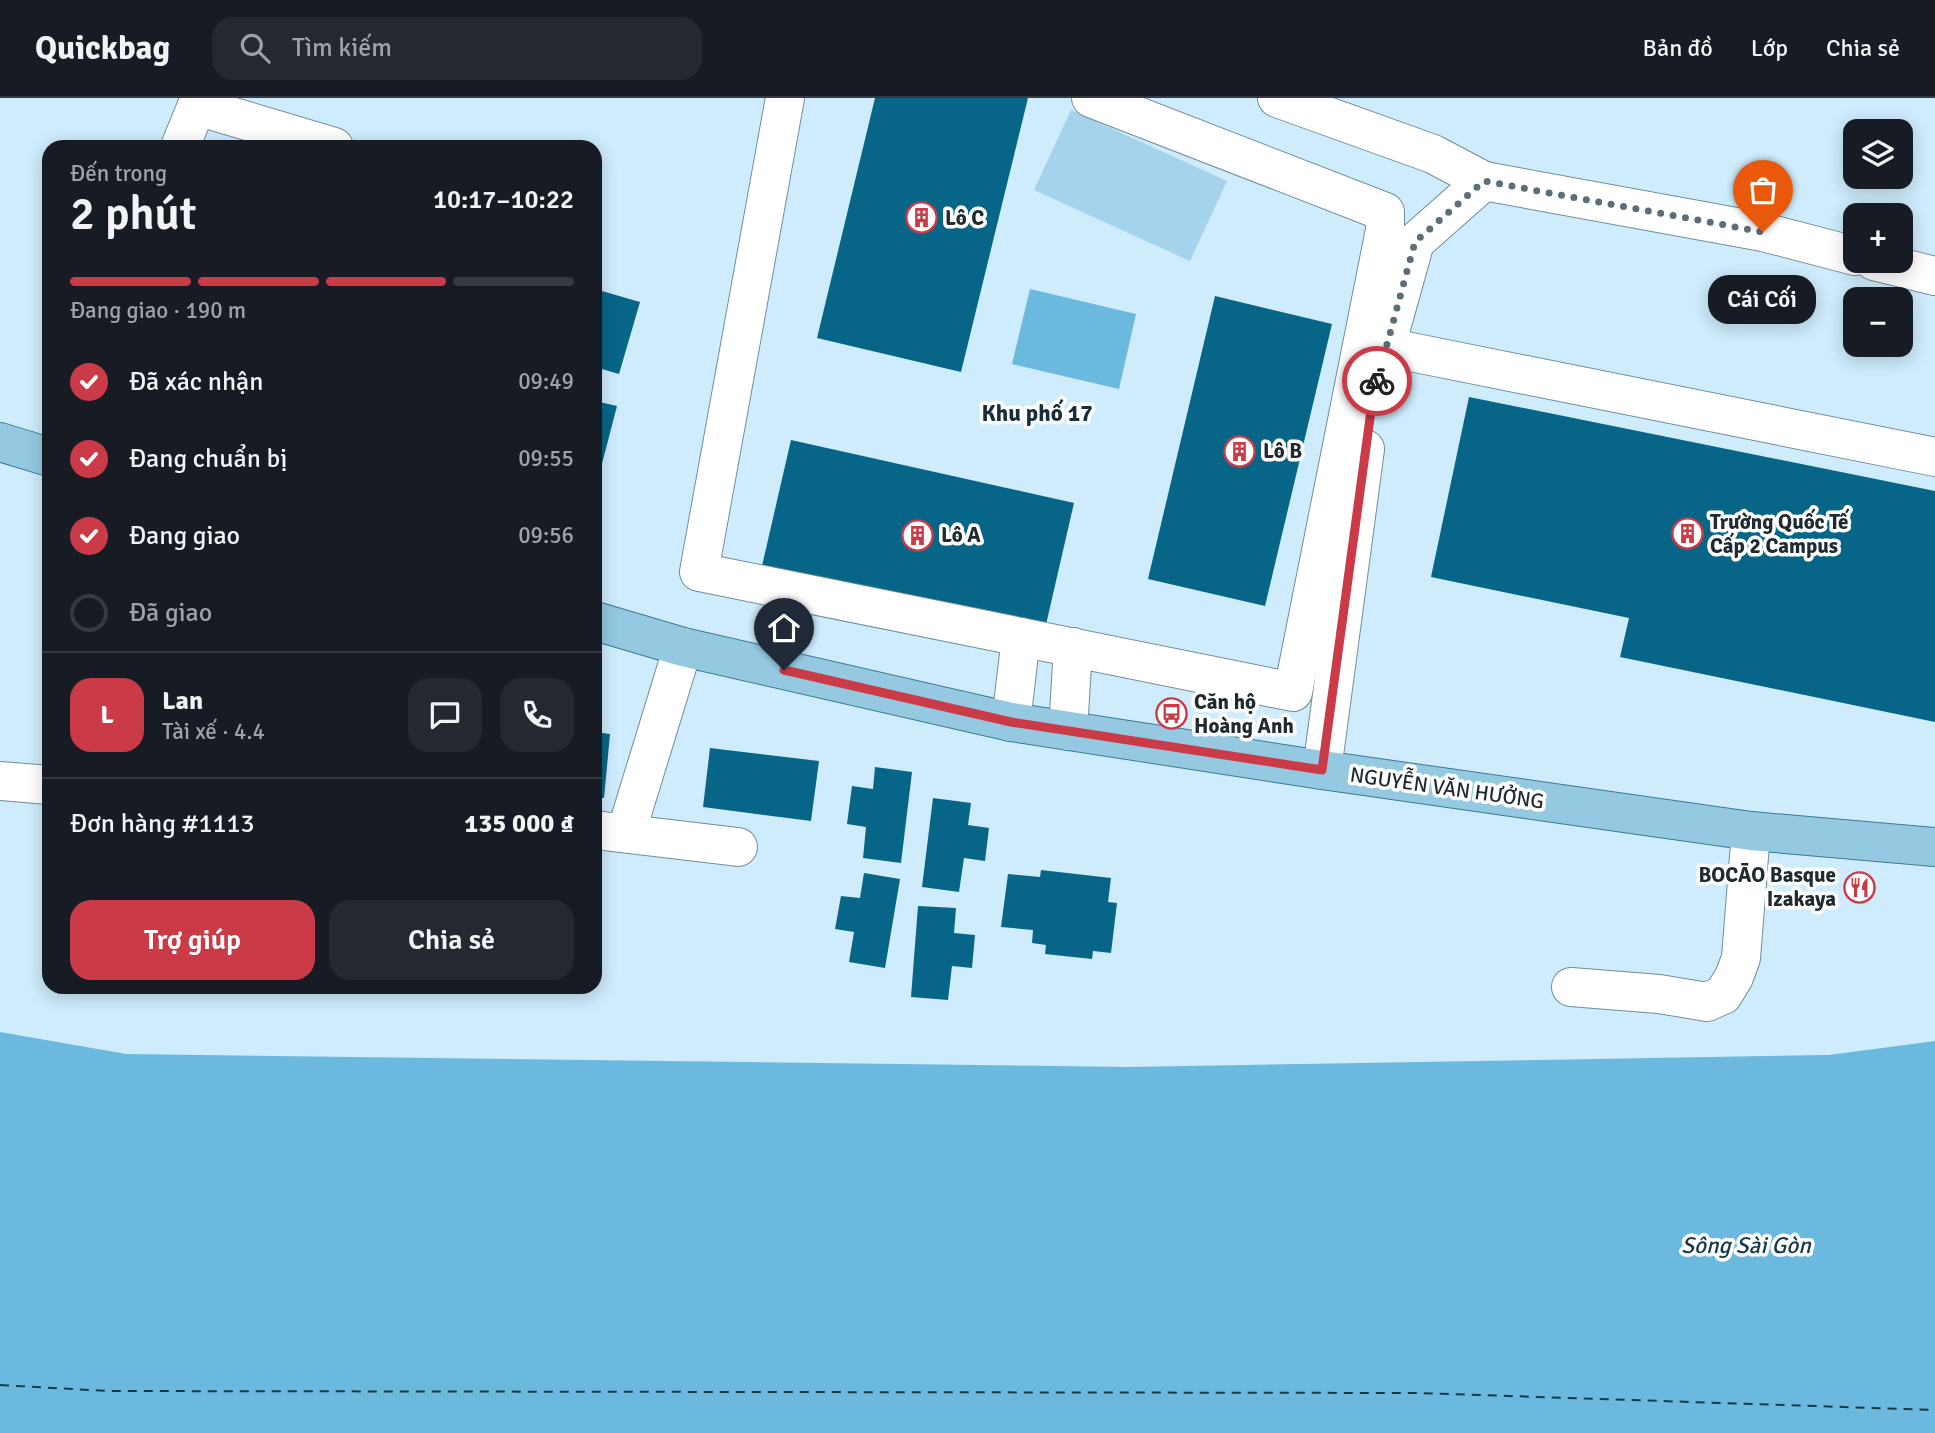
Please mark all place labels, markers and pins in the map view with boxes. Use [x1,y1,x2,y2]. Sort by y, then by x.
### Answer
pin [1733,160,1793,232]
building icon: Lô C [905,201,939,235]
place label: Lô C [945,205,984,231]
callout: Cái Cối [1709,274,1817,323]
building icon: Lô B [1223,434,1257,468]
place label: Lô B [1263,438,1302,464]
place label: Trường Quốc Tế Cấp 2 Campus [1710,508,1850,559]
building icon: Trường Quốc Tế Cấp 2 Campus [1670,517,1704,551]
building icon: Lô A [901,518,935,552]
place label: Lô A [941,522,981,548]
pin [754,598,814,670]
place label: Căn hộ Hoàng Anh [1194,689,1294,739]
bus stop icon: Căn hộ Hoàng Anh [1154,697,1188,731]
place label: BOCĀO Basque Izakaya [1698,862,1836,912]
restaurant icon: BOCĀO Basque Izakaya [1842,870,1876,904]

